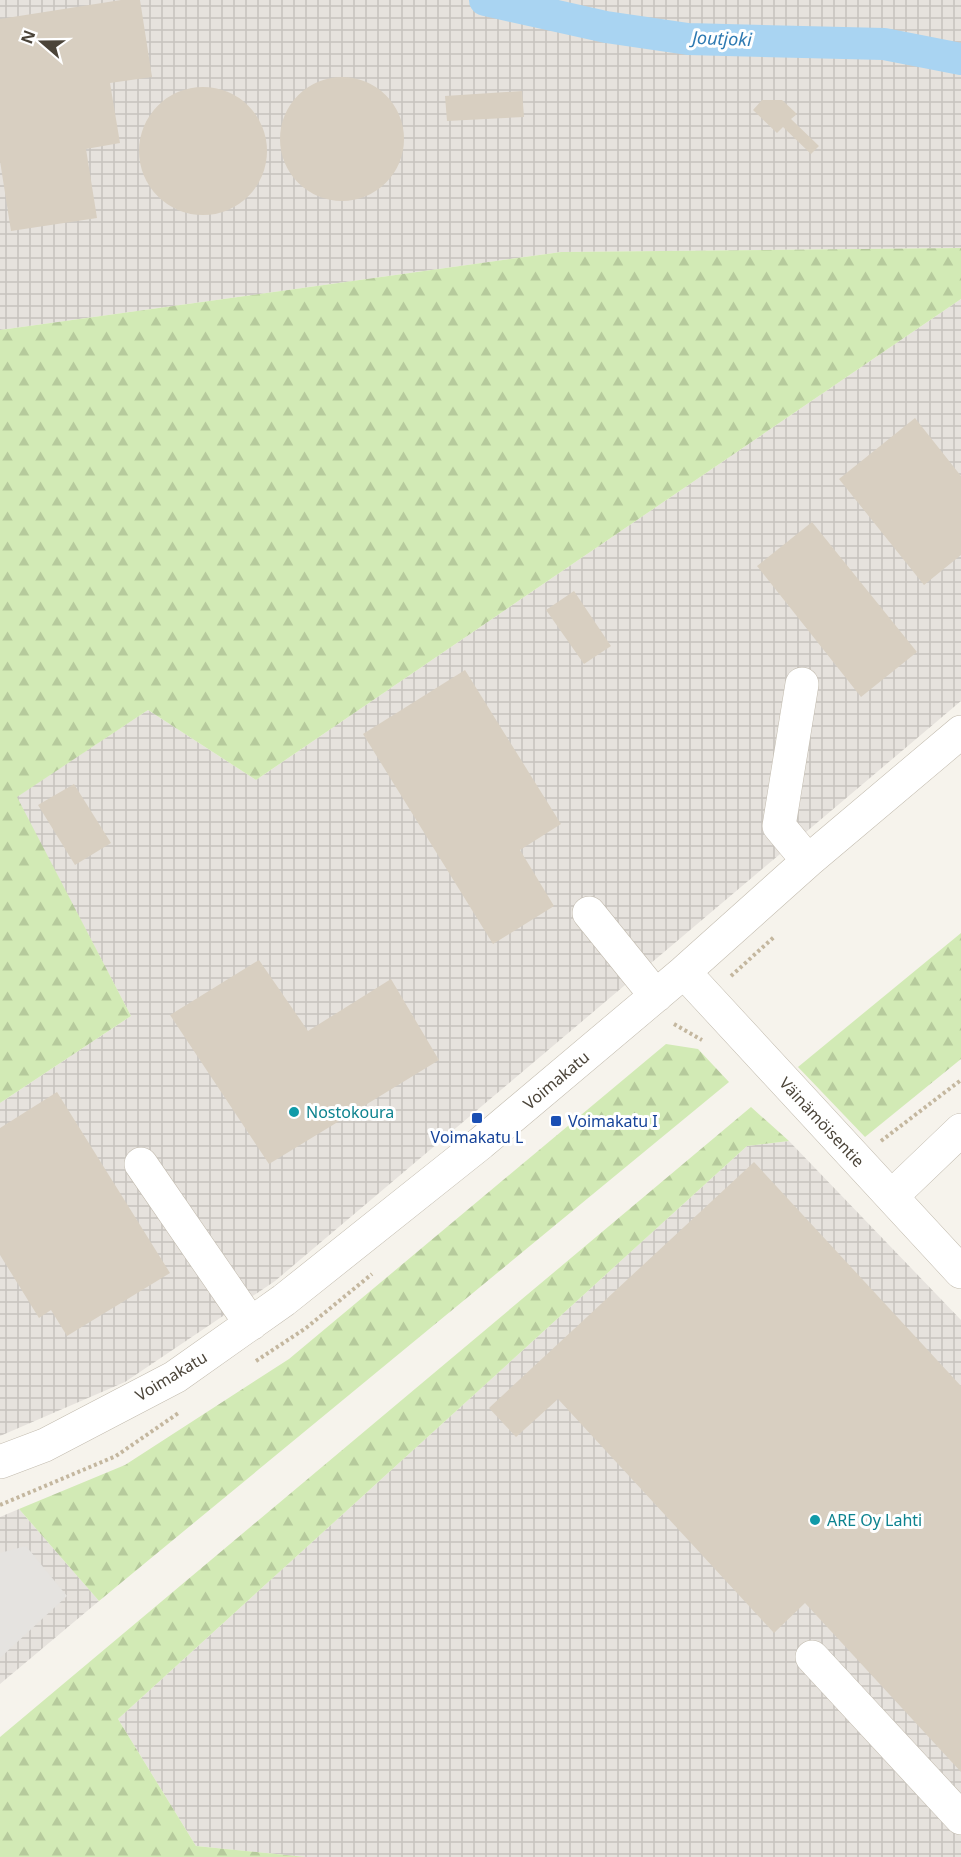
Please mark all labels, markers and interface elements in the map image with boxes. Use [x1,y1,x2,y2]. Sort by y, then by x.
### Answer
north arrow [12,12,72,72]
water label: Joutjoki [689,25,753,51]
text: N [15,27,40,47]
street label: Voimakatu [518,1046,594,1114]
street label: Väinämöisentie [775,1072,869,1172]
place label: Nostokoura [306,1101,394,1123]
marker: Nostokoura [287,1105,301,1119]
place label: Voimakatu I [568,1110,658,1132]
marker: Voimakatu L [470,1111,484,1125]
marker: Voimakatu I [549,1114,563,1128]
place label: Voimakatu L [431,1126,523,1148]
street label: Voimakatu [131,1346,211,1406]
place label: ARE Oy Lahti [827,1509,922,1531]
marker: ARE Oy Lahti [808,1513,822,1527]

